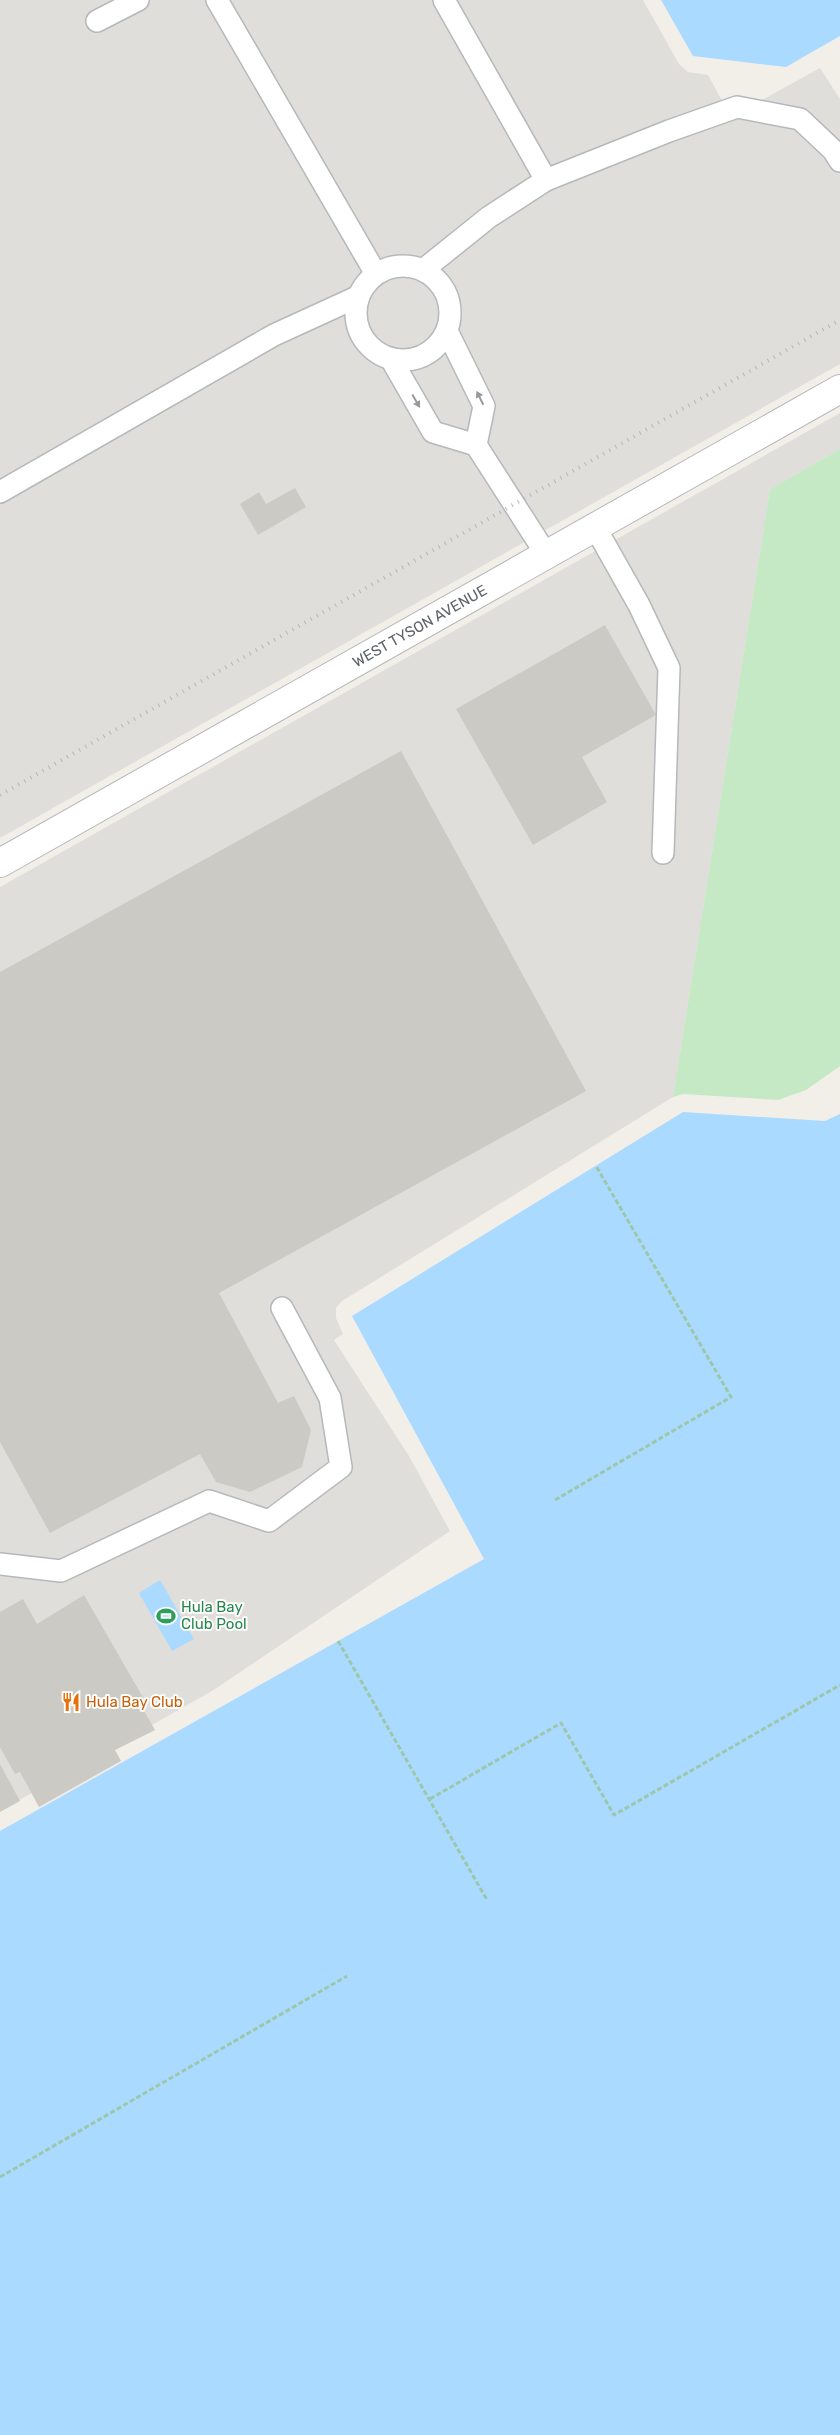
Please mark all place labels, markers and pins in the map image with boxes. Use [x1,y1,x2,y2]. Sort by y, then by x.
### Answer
place label: Hula Bay Club Pool [181,1598,247,1633]
sports icon: Hula Bay Club Pool [155,1605,177,1627]
restaurant icon: Hula Bay Club [60,1691,82,1713]
place label: Hula Bay Club [86,1693,183,1711]

